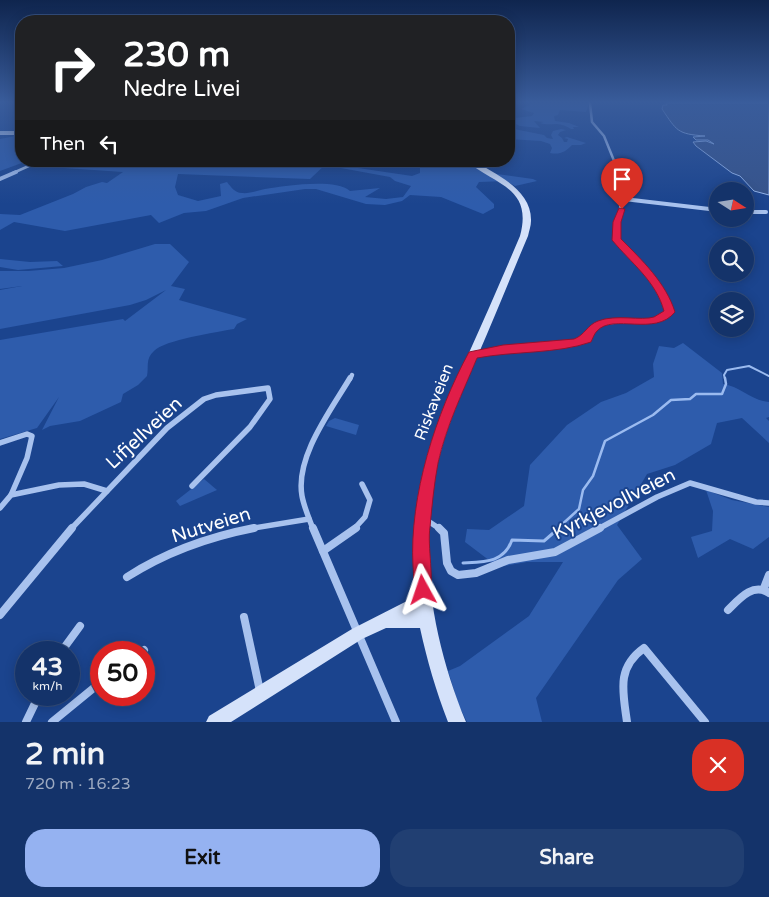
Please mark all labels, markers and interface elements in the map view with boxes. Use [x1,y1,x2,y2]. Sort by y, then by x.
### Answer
text: 230 m [123,34,230,76]
icon: right [40,35,105,100]
text: Nedre Livei [123,76,241,102]
icon: left [95,130,123,158]
text: Then [40,133,85,155]
pin [601,158,643,209]
icon: arrive [608,165,636,193]
north arrow [709,182,754,228]
map controls [709,182,754,337]
button: search [709,237,754,282]
button: layers [709,292,754,337]
street label: Riskaveien [410,361,458,443]
street label: Lifjellveien [101,392,187,474]
street label: Kyrkjevollveien [549,464,679,544]
street label: Nutveien [169,503,253,547]
position arrow [396,563,448,615]
speed limit sign: 50 [90,641,155,706]
text: 43 [32,652,63,682]
text: km/h [32,679,63,693]
text: 2 min [25,736,105,773]
button: close [692,739,744,791]
text: 720 m · 16:23 [25,774,131,794]
button: Exit [25,829,380,887]
button: Share [390,829,744,887]

